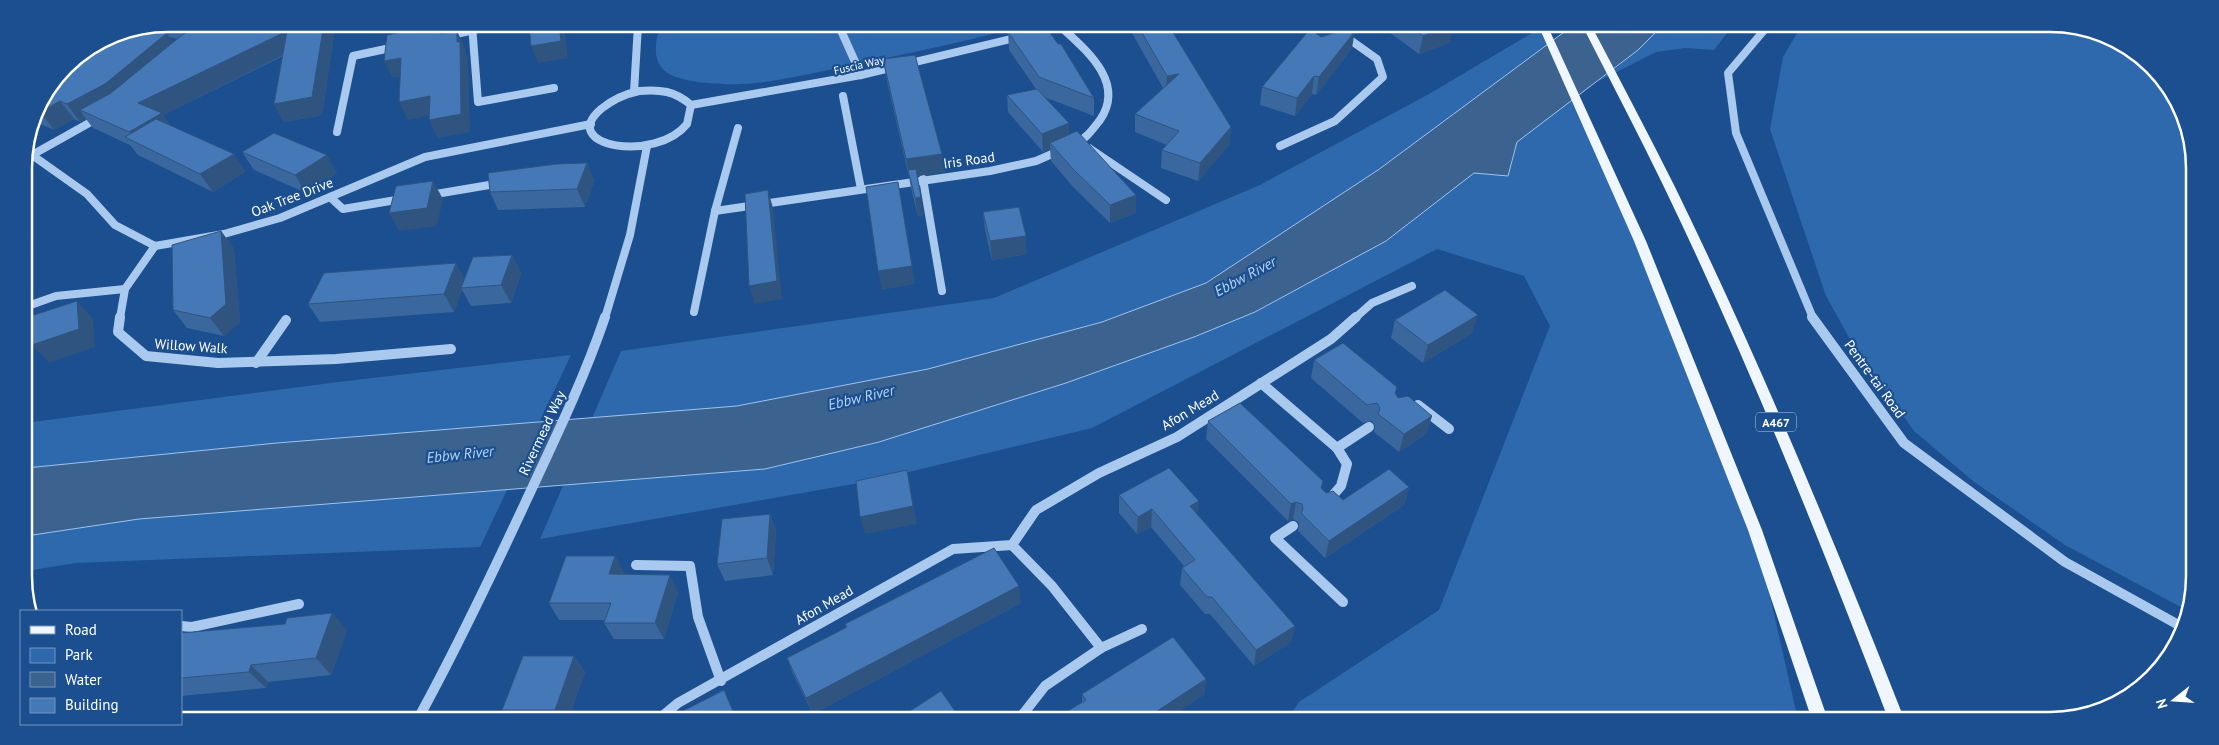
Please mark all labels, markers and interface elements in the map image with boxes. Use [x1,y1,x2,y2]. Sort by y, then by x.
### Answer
street label: Fuscia Way [832,52,887,78]
street label: Iris Road [942,147,996,173]
street label: Oak Tree Drive [248,173,336,221]
water label: Ebbw River [1211,251,1280,300]
street label: Willow Walk [154,334,228,358]
street label: Pentre-tai Road [1841,336,1909,422]
water label: Ebbw River [826,380,897,414]
street label: Afon Mead [1158,386,1222,434]
street label: Rivermead Way [515,387,570,478]
road number: A467 [1756,412,1796,432]
water label: Ebbw River [425,441,496,467]
street label: Afon Mead [792,581,856,629]
legend [20,610,182,725]
text: Road [65,620,97,639]
text: Park [65,645,93,664]
text: Water [65,670,102,689]
north arrow [2149,675,2199,725]
text: Building [65,695,119,714]
text: N [2152,697,2172,711]

